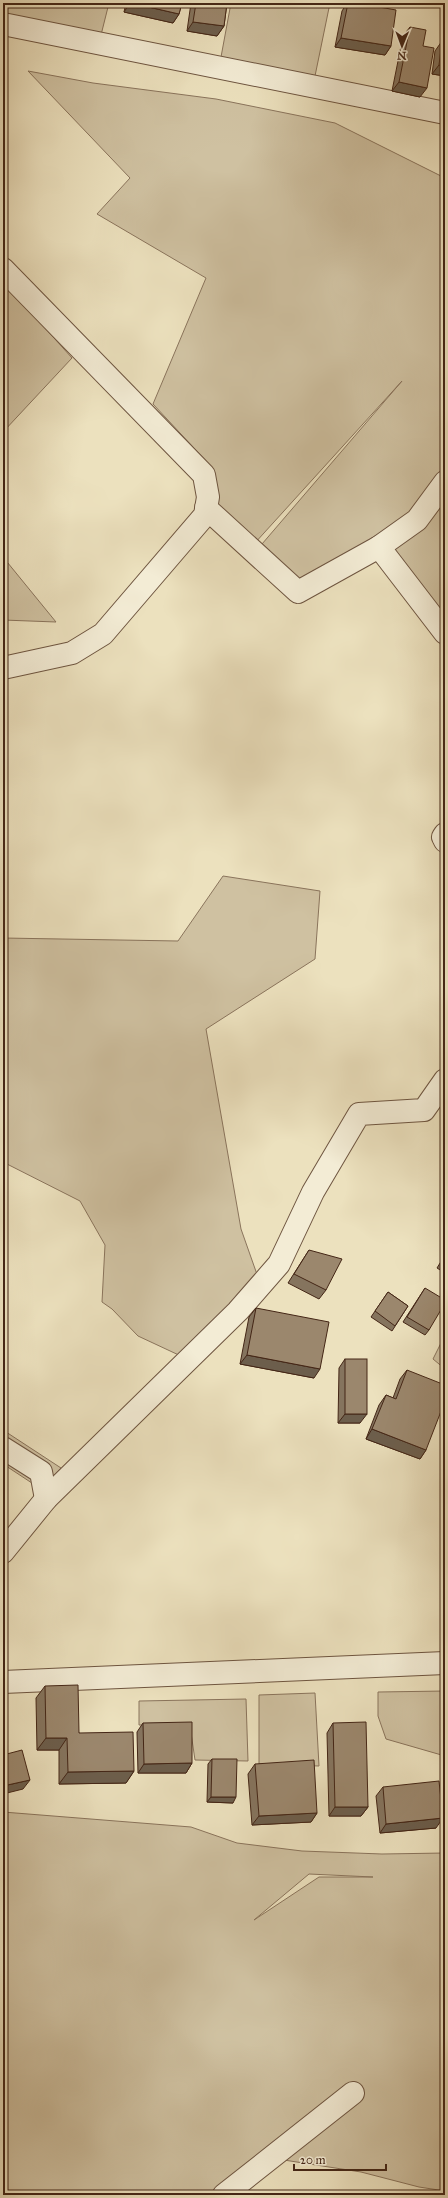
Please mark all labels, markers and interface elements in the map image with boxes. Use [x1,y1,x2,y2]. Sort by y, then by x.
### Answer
north arrow [382,26,422,66]
text: N [396,49,407,62]
scale bar [294,2146,386,2172]
text: 20 m [300,2153,326,2167]

